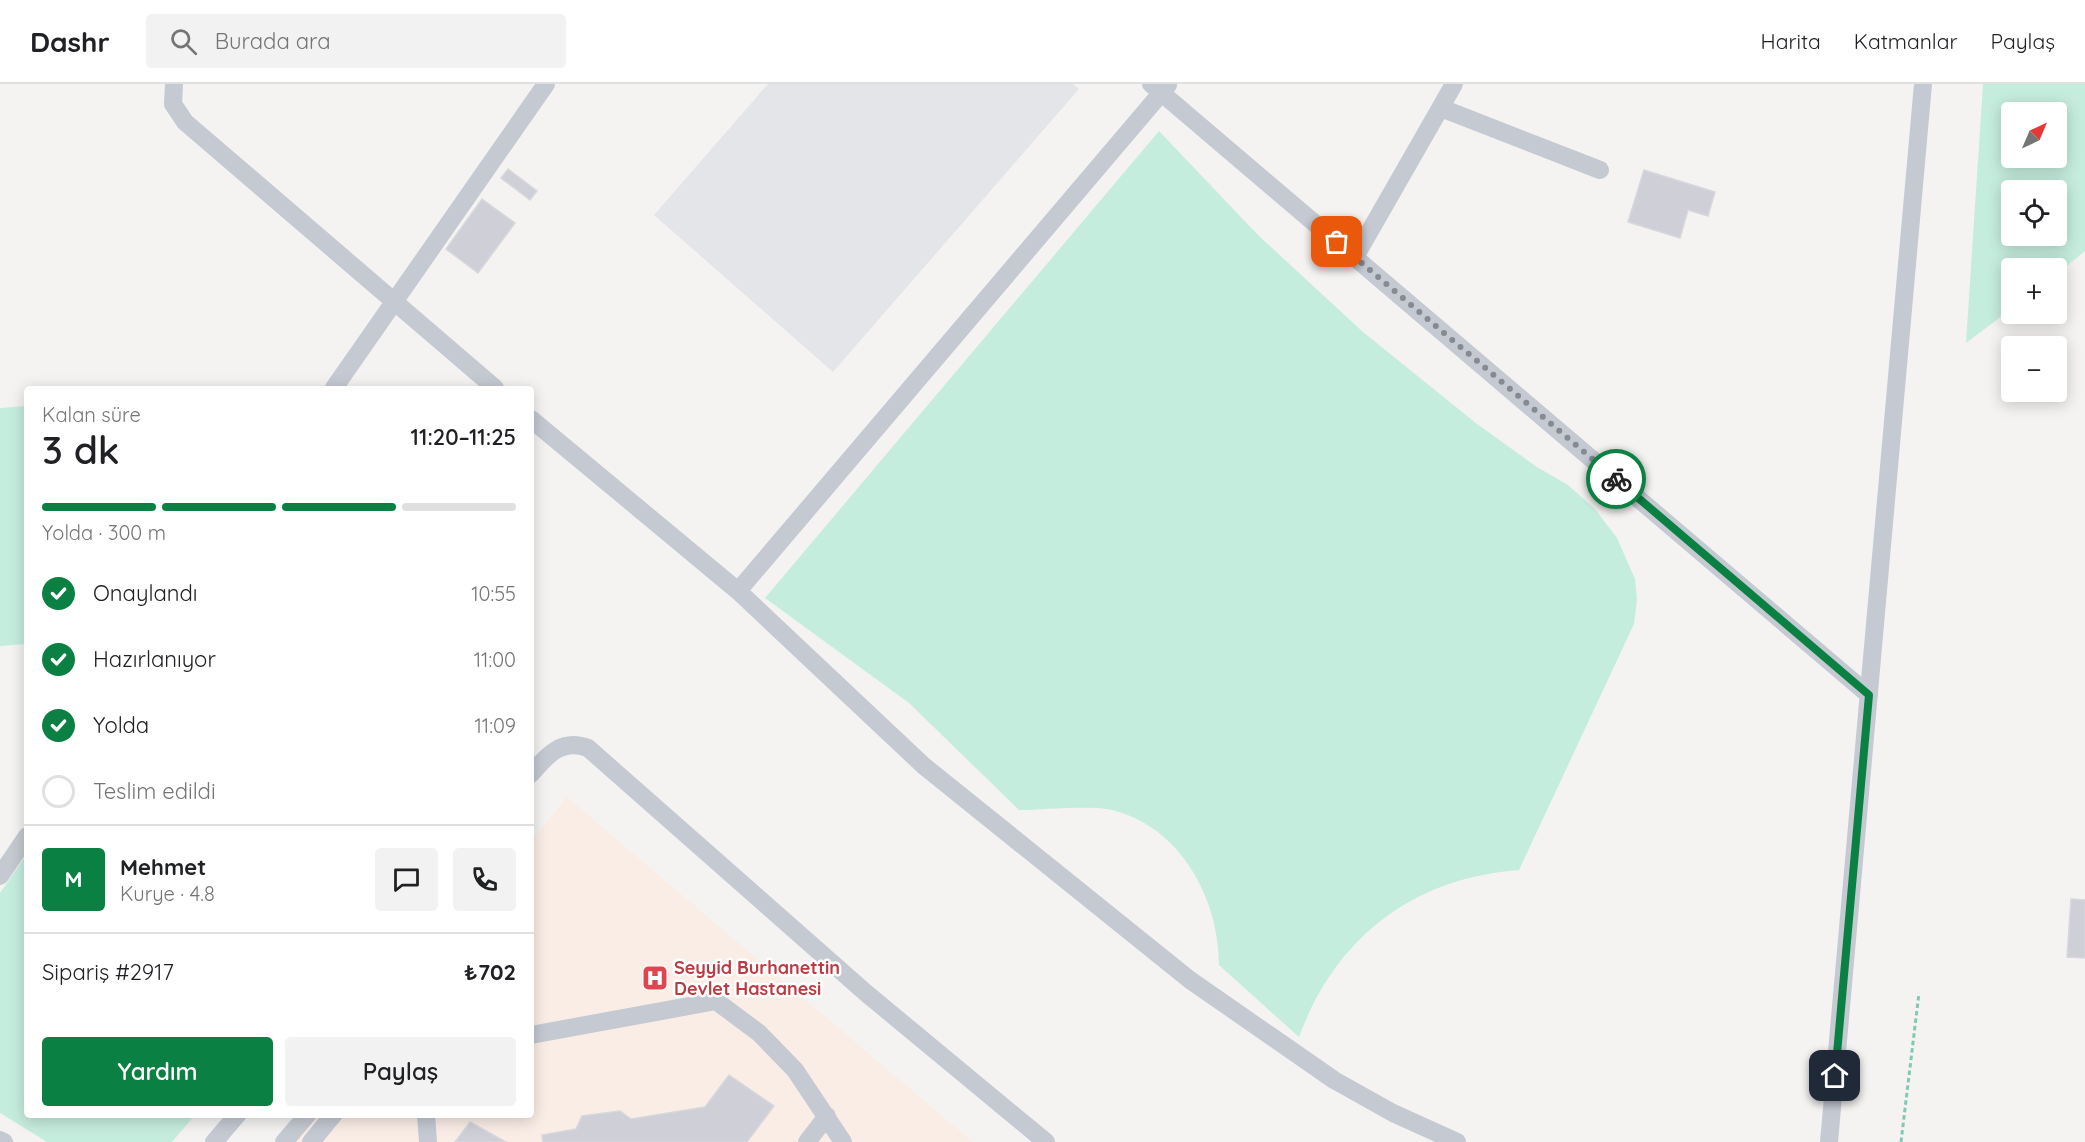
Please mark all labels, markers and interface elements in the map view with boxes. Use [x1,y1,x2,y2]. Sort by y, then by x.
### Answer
search box [146,14,566,68]
text: Dashr [30,24,110,59]
icon: search [167,25,200,58]
text: Burada ara [215,27,331,55]
text: Harita [1761,28,1821,54]
text: Katmanlar [1854,28,1958,54]
text: Paylaş [1991,28,2055,54]
north arrow [2001,102,2067,168]
map controls [2001,102,2067,402]
button: locate [2001,180,2067,246]
pin [1311,216,1362,267]
icon: bag [1320,225,1353,258]
button: + [2001,258,2067,324]
button: − [2001,336,2067,402]
text: Kalan süre [42,402,141,427]
text: 11:20–11:25 [411,423,516,451]
text: 3 dk [42,425,120,474]
courier [1586,449,1646,509]
icon: bike [1600,463,1633,496]
text: Yolda · 300 m [42,520,166,545]
icon: check [42,577,75,610]
text: Onaylandı [93,579,198,607]
text: 10:55 [471,581,516,606]
icon: check [42,643,75,676]
text: Hazırlanıyor [93,645,216,673]
text: 11:00 [474,647,516,672]
icon: check [42,709,75,742]
text: Yolda [93,711,149,739]
text: 11:09 [474,713,516,738]
text: Teslim edildi [93,777,216,805]
button: chat [375,848,438,911]
button: phone [453,848,516,911]
text: Mehmet [120,853,206,881]
text: M [64,865,83,893]
text: Kurye · 4.8 [120,881,215,906]
place label: Seyyid Burhanettin Devlet Hastanesi [674,956,840,1000]
text: Sipariş #2917 [42,958,174,986]
text: ₺702 [464,958,516,986]
hospital icon: Seyyid Burhanettin Devlet Hastanesi [640,963,670,993]
button: Yardım [42,1037,273,1106]
button: Paylaş [285,1037,516,1106]
pin [1809,1050,1860,1101]
icon: home [1818,1059,1851,1092]

